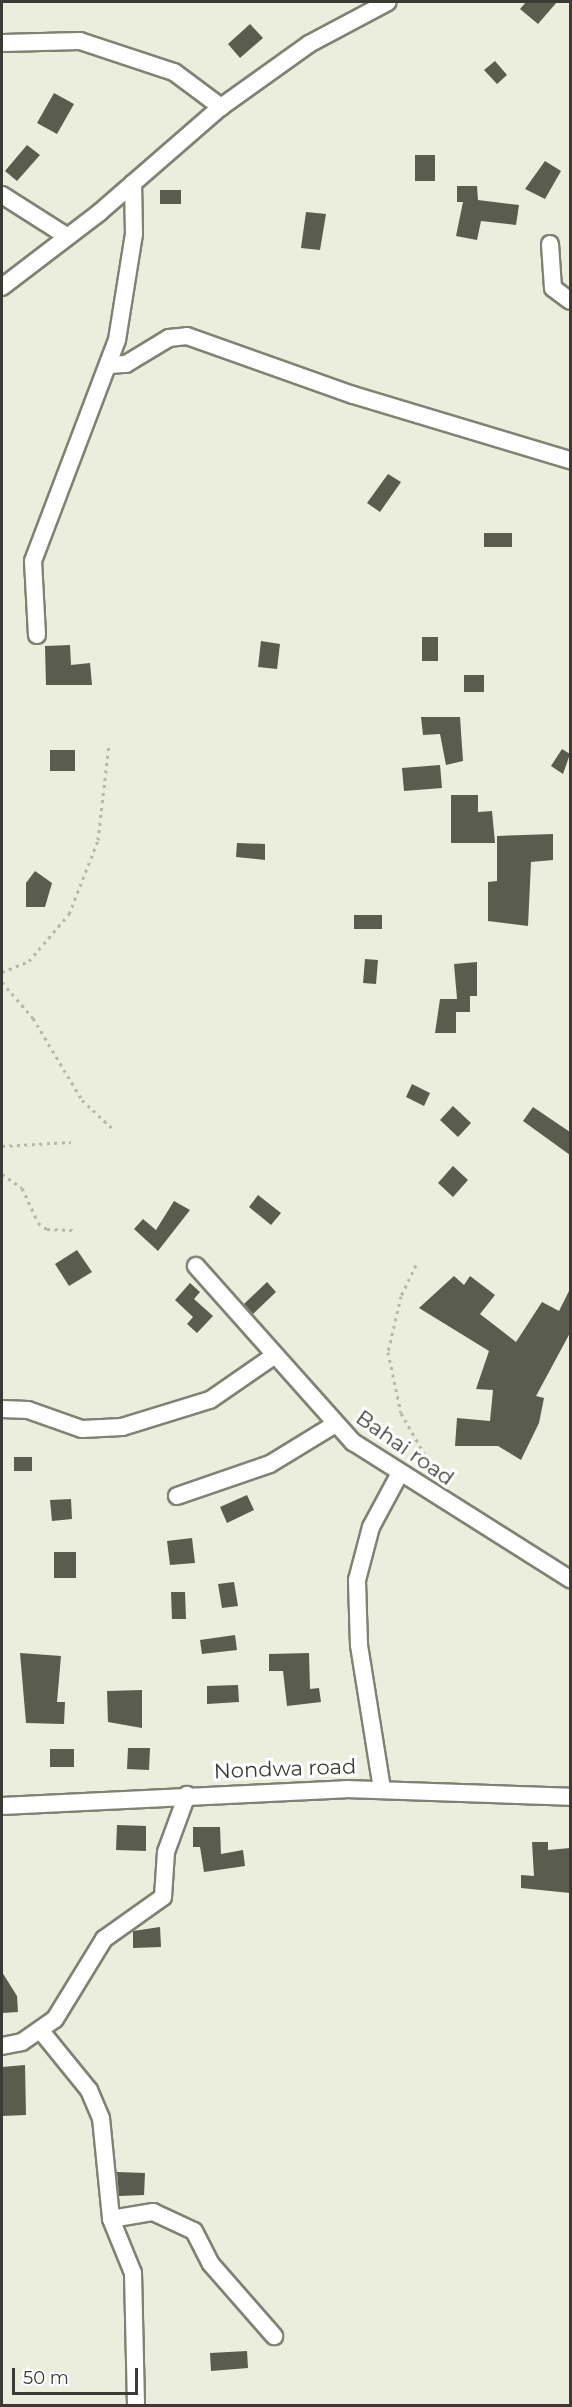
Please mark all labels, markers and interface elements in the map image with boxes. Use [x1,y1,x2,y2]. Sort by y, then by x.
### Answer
street label: Bahai road [351,1405,459,1491]
street label: Nondwa road [213,1754,357,1784]
scale bar [15,2356,141,2394]
text: 50 m [23,2367,69,2389]

